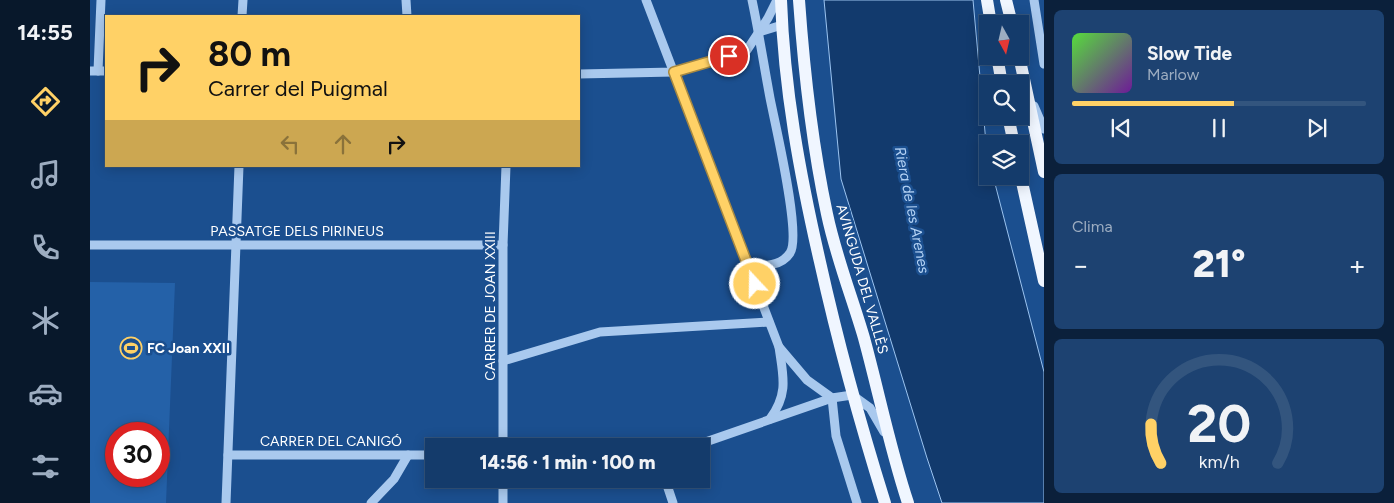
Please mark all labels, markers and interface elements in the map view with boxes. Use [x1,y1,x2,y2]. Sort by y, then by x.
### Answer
north arrow [979,15,1029,65]
map controls [979,15,1029,185]
text: 14:55 [17,19,73,46]
text: 80 m [208,33,291,75]
icon: right [125,35,190,100]
pin [708,35,750,77]
icon: arrive [715,42,743,70]
text: Slow Tide [1147,42,1232,65]
text: Marlow [1147,65,1199,84]
text: Carrer del Puigmal [208,75,388,102]
button: search [979,75,1029,125]
icon: directions [28,84,63,119]
icon: previous [1107,114,1135,142]
icon: pause [1205,114,1233,142]
icon: next [1303,114,1331,142]
icon: left [276,130,304,158]
icon: ahead [329,130,357,158]
icon: right [382,130,410,158]
button: layers [979,135,1029,185]
water label: Riera de les Arenes [891,145,933,275]
icon: music [28,157,63,192]
street label: AVINGUDA DEL VALLÈS [832,202,892,356]
text: Clima [1072,217,1113,236]
street label: PASSATGE DELS PIRINEUS [210,223,384,240]
icon: phone [28,230,63,265]
street label: CARRER DE JOAN XXIII [482,231,499,381]
text: 21° [1192,241,1246,287]
text: − [1072,248,1089,282]
text: + [1349,248,1366,282]
position arrow [728,257,780,309]
icon: climate [28,303,63,338]
sports icon: FC Joan XXII [119,336,143,360]
place label: FC Joan XXII [147,340,230,357]
icon: car [28,376,63,411]
text: 20 [1187,393,1251,455]
speed limit sign: 30 [105,422,170,487]
street label: CARRER DEL CANIGÓ [260,433,402,450]
icon: filters [28,449,63,484]
text: 14:56 · 1 min · 100 m [480,451,655,474]
text: km/h [1199,451,1239,472]

